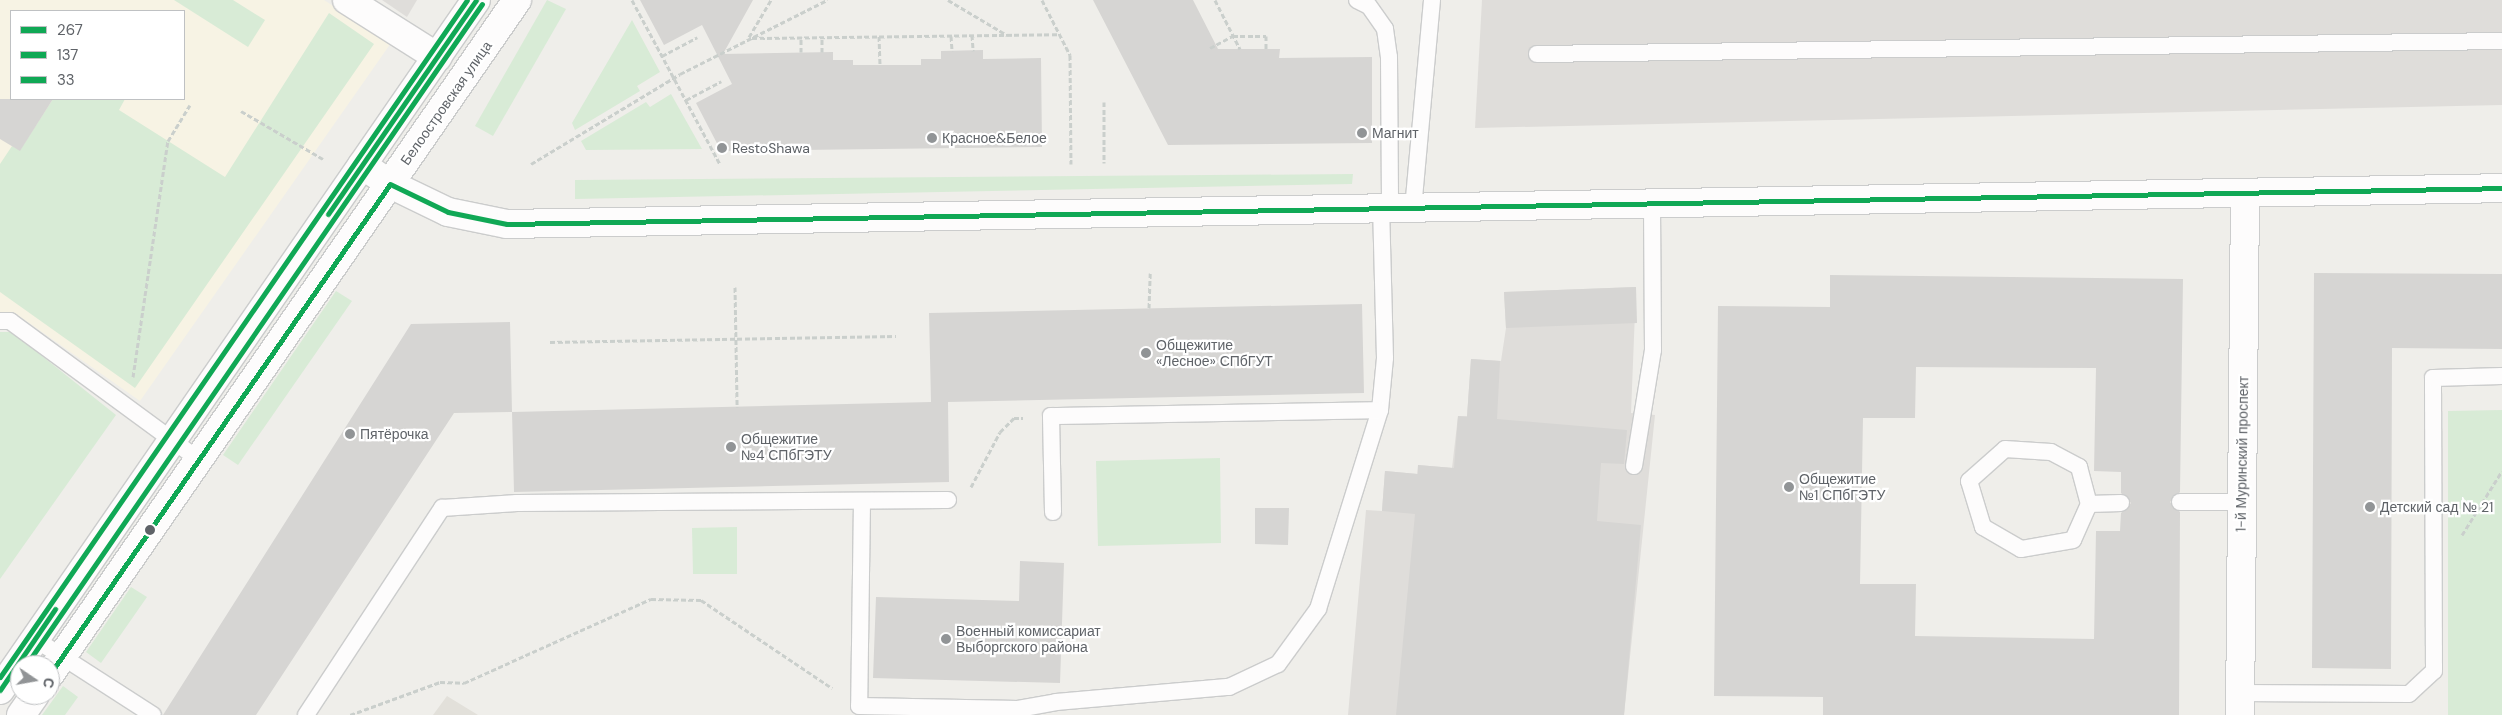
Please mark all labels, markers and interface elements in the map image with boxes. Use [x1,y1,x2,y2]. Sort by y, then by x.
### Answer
legend [10,10,185,100]
text: 267 [57,20,83,40]
street label: Белоостровская улица [397,38,495,168]
text: 137 [57,45,78,65]
text: 33 [57,70,75,90]
place label: Магнит [1372,125,1419,141]
marker: Магнит [1356,127,1368,139]
place label: Красное&Белое [942,130,1047,146]
marker: Красное&Белое [926,132,938,144]
place label: RestoShawa [732,140,810,156]
marker: RestoShawa [716,142,728,154]
place label: Общежитие «Лесное» СПбГУТ [1156,337,1273,370]
marker: Общежитие «Лесное» СПбГУТ [1140,347,1152,359]
street label: 1-й Муринский проспект [2232,376,2252,532]
place label: Пятёрочка [360,426,429,442]
marker: Пятёрочка [344,428,356,440]
place label: Общежитие №4 СПбГЭТУ [741,431,832,464]
marker: Общежитие №4 СПбГЭТУ [725,441,737,453]
place label: Общежитие №1 СПбГЭТУ [1799,471,1885,504]
marker: Общежитие №1 СПбГЭТУ [1783,481,1795,493]
place label: Детский сад № 21 [2380,499,2493,515]
marker: Детский сад № 21 [2364,501,2376,513]
unlabelled marker [145,525,155,535]
place label: Военный комиссариат Выборгского района [956,623,1101,656]
marker: Военный комиссариат Выборгского района [940,633,952,645]
north arrow [10,655,60,705]
text: С [39,676,59,690]

